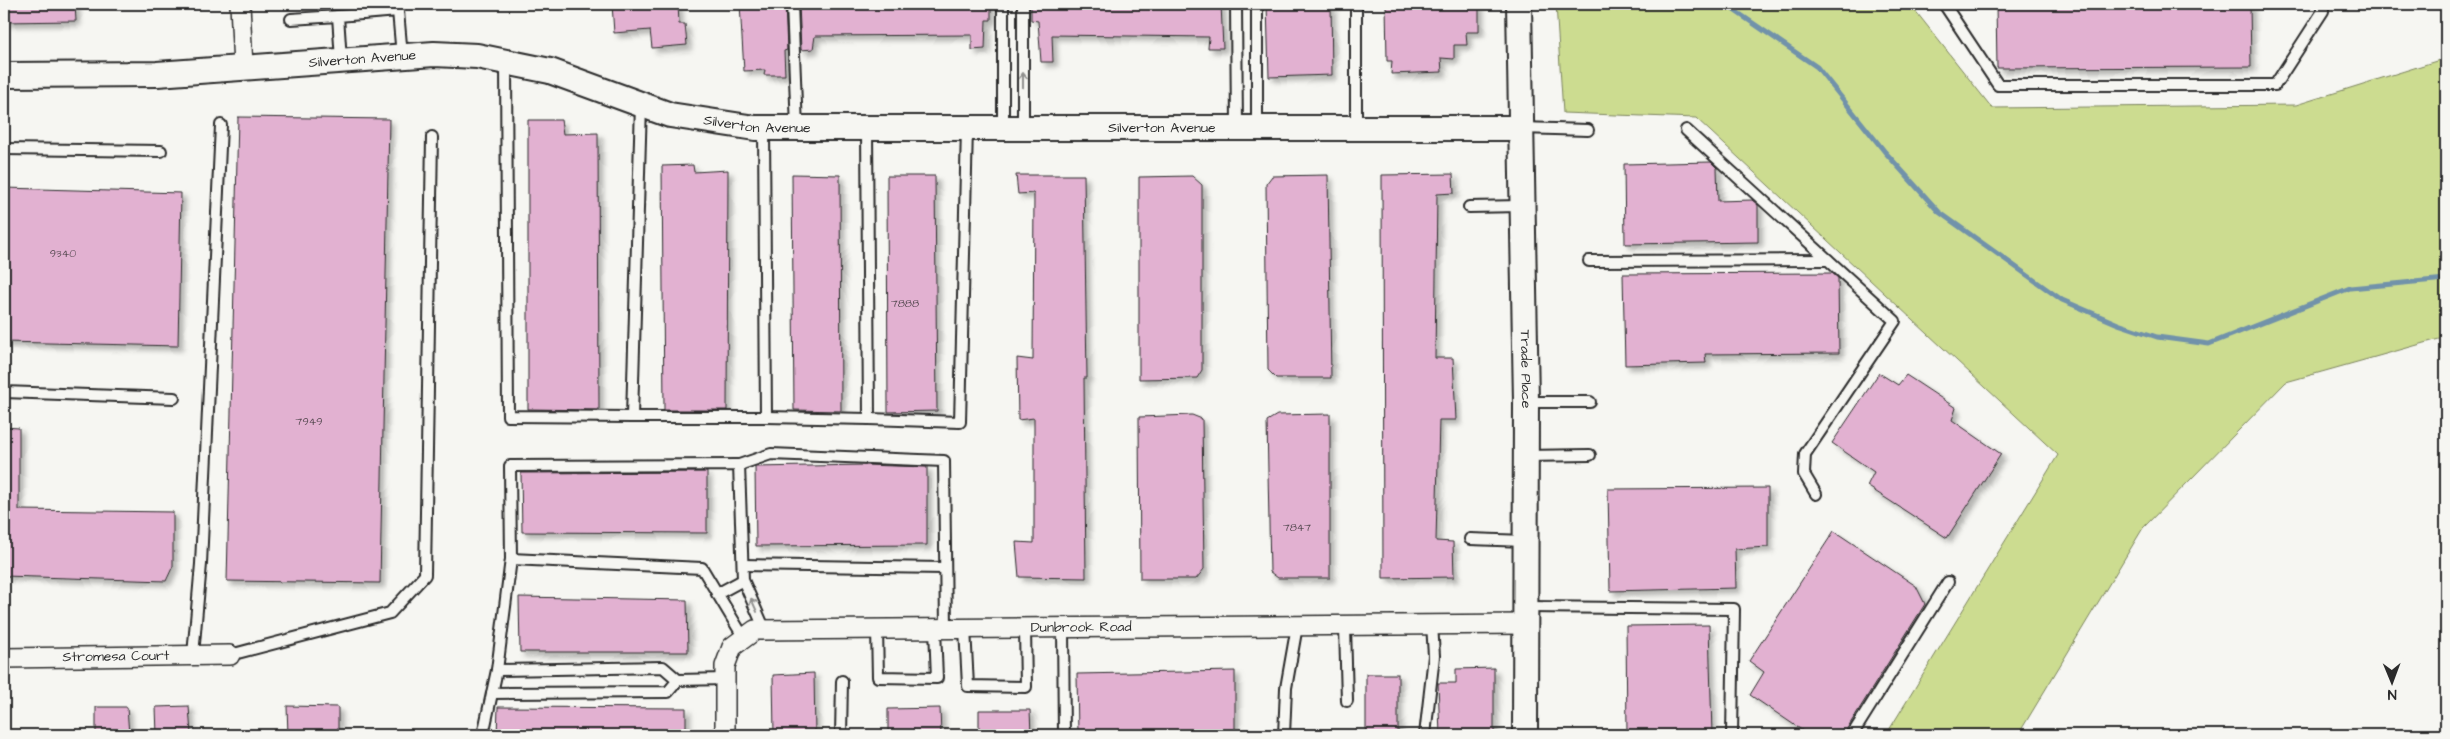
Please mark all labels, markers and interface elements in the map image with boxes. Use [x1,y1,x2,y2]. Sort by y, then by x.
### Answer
street label: Silverton Avenue [308,45,417,73]
one-way arrow [1018,73,1028,89]
street label: Silverton Avenue [702,110,811,138]
street label: Silverton Avenue [1108,118,1216,138]
house number: 9340 [50,246,76,261]
house number: 7888 [891,296,919,311]
street label: Trade Place [1515,329,1536,409]
house number: 7949 [296,414,322,429]
house number: 7847 [1283,520,1311,535]
one-way arrow [749,598,759,613]
street label: Dunbrook Road [1031,617,1132,638]
street label: Stromesa Court [62,646,170,667]
north arrow [2368,656,2418,706]
text: N [2387,684,2397,704]

